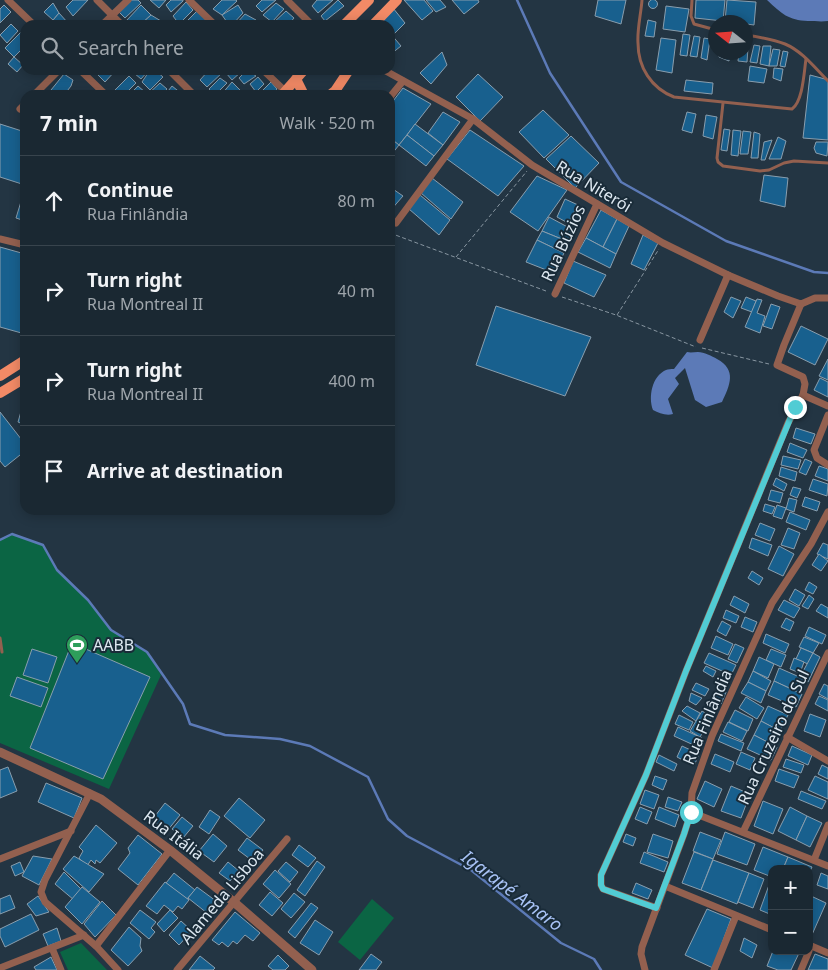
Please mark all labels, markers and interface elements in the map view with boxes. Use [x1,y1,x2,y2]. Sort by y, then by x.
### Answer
north arrow [708,15,753,60]
search box [20,20,395,75]
icon: search [38,34,66,62]
text: Search here [78,35,184,61]
text: 7 min [40,109,98,137]
text: Walk · 520 m [280,112,375,134]
street label: Rua Niterói [552,155,636,217]
text: Continue [87,177,173,203]
icon: ahead [40,187,68,215]
text: 80 m [338,190,375,212]
street label: Rua Búzios [536,201,590,285]
text: Rua Finlândia [87,203,188,225]
text: Turn right [87,267,182,293]
icon: right [40,277,68,305]
text: 40 m [338,280,375,302]
text: Rua Montreal II [87,293,203,315]
text: Turn right [87,357,182,383]
icon: right [40,367,68,395]
text: 400 m [328,370,375,392]
text: Rua Montreal II [87,383,203,405]
route end [784,396,807,419]
icon: arrive [40,457,68,485]
text: Arrive at destination [87,458,283,484]
sports icon: AABB [65,633,89,664]
place label: AABB [93,634,134,656]
street label: Rua Finlândia [677,666,737,768]
street label: Rua Cruzeiro do Sul [732,666,814,808]
route start [680,801,703,824]
street label: Rua Itália [139,805,209,865]
street label: Alameda Lisboa [175,843,269,949]
water label: Igarapé Amaro [456,844,568,936]
map controls [768,865,813,955]
button: + [768,865,813,910]
button: − [768,910,813,955]

